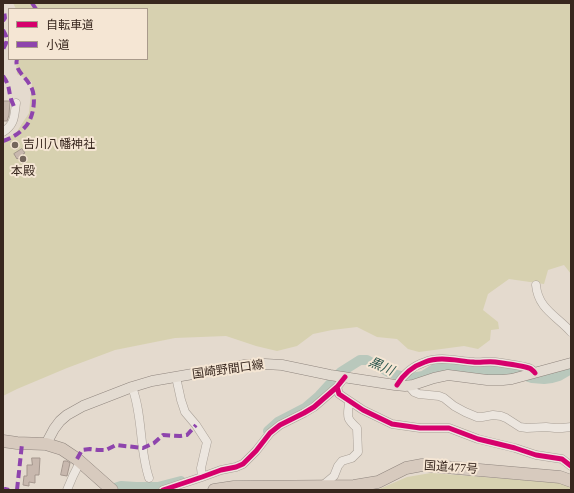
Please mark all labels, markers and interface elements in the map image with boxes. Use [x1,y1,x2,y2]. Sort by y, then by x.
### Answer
legend [8,8,148,60]
text: 自転車道 [46,18,94,32]
text: 小道 [46,38,70,52]
place label: 吉川八幡神社 [23,138,95,152]
marker: 吉川八幡神社 [10,140,20,150]
marker: 本殿 [18,154,28,164]
place label: 本殿 [11,165,35,179]
water label: 黒川 [366,355,396,379]
street label: 国崎野間口線 [191,358,265,382]
street label: 国道477号 [424,459,478,477]

